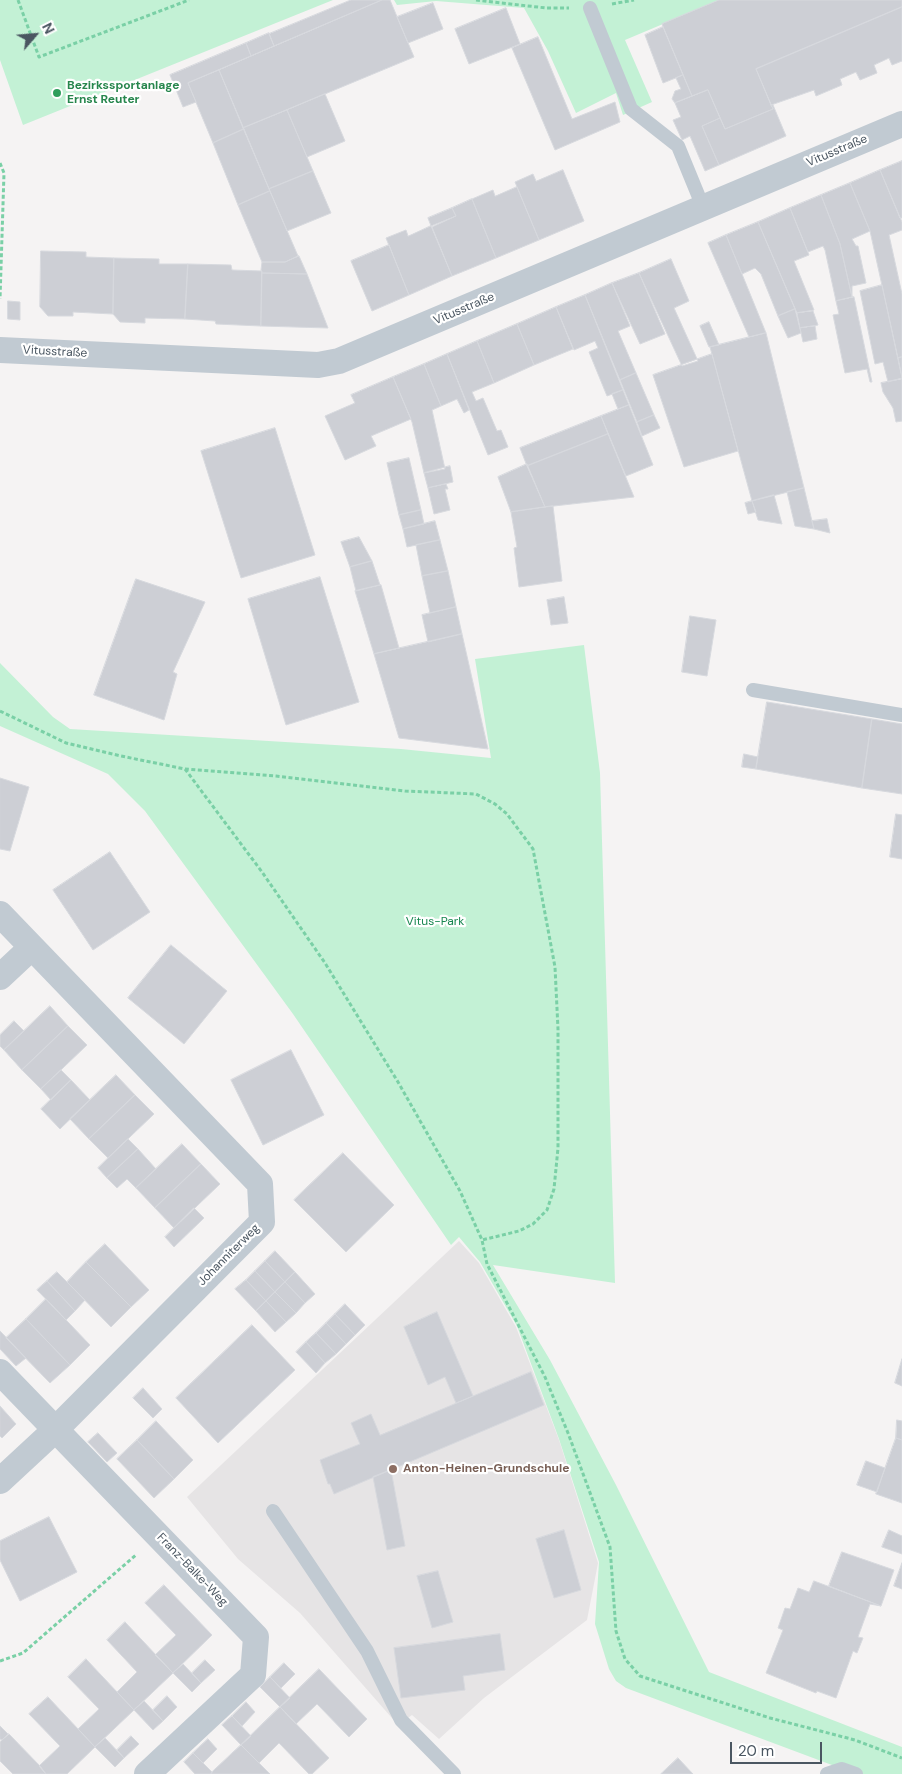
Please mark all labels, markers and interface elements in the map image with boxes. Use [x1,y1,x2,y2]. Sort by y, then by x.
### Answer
north arrow [10,10,60,60]
text: N [38,20,59,37]
place label: Bezirkssportanlage Ernst Reuter [67,79,179,107]
marker: Bezirkssportanlage Ernst Reuter [51,87,63,99]
street label: Vitusstraße [804,132,870,170]
street label: Vitusstraße [431,290,497,328]
street label: Vitusstraße [22,343,88,361]
park label: Vitus-Park [406,915,464,929]
street label: Johanniterweg [195,1221,263,1289]
place label: Anton-Heinen-Grundschule [403,1462,569,1476]
marker: Anton-Heinen-Grundschule [387,1463,399,1475]
street label: Franz-Balke-Weg [154,1531,230,1609]
scale bar [732,1732,824,1764]
text: 20 m [738,1741,774,1761]

